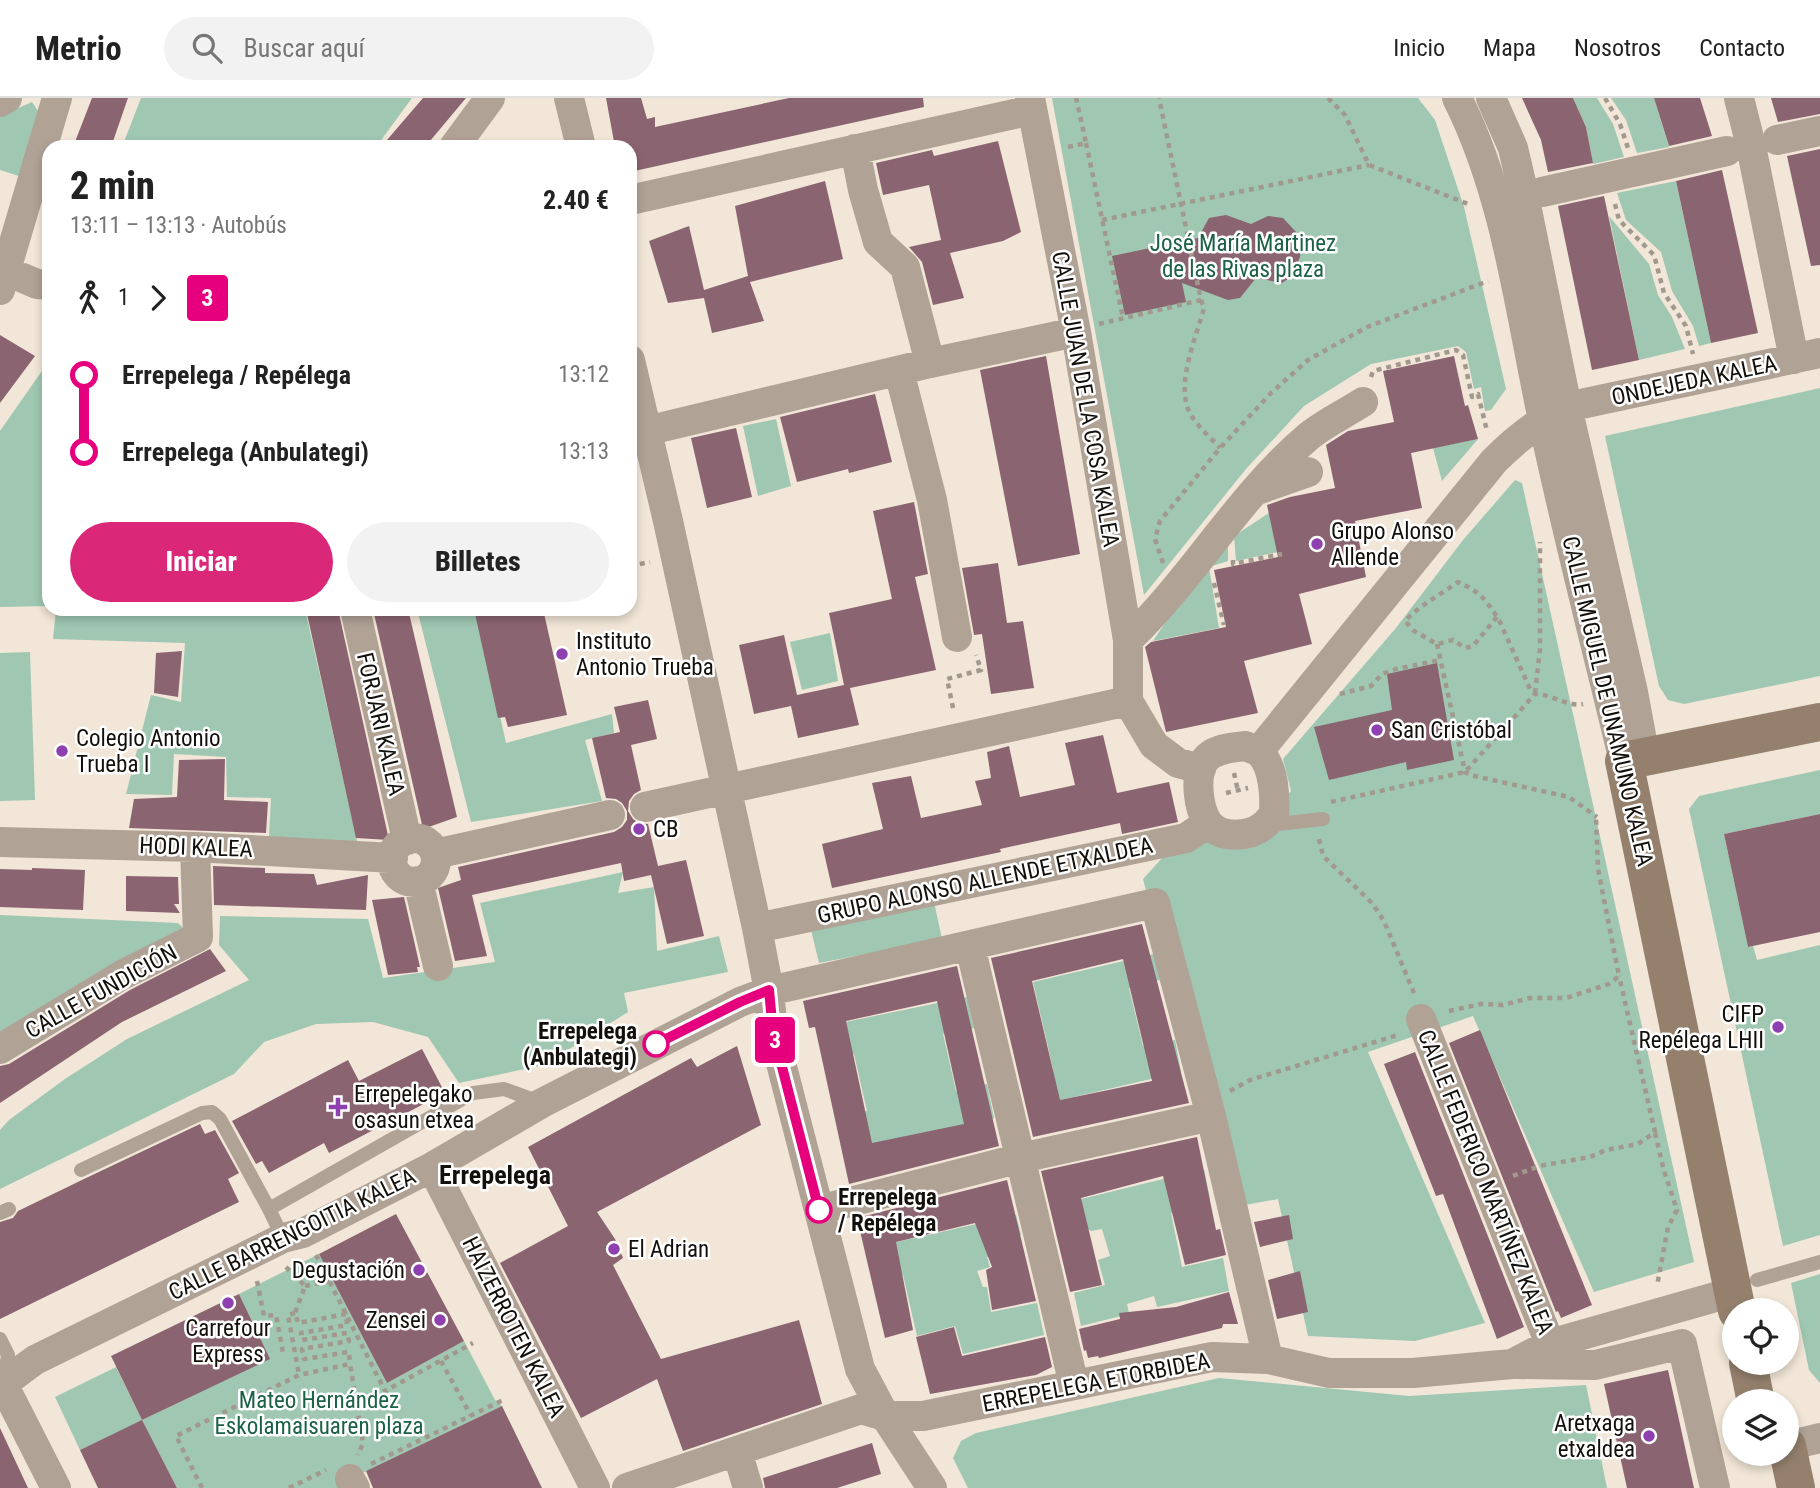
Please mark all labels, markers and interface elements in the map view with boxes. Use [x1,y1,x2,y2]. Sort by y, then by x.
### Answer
search box [164,17,654,80]
text: Metrio [35,29,122,68]
icon: search [188,29,226,67]
text: Buscar aquí [244,33,365,63]
text: Inicio [1393,34,1445,62]
text: Mapa [1483,34,1536,62]
text: Nosotros [1574,34,1661,62]
text: Contacto [1699,34,1785,62]
text: 2 min [70,164,155,208]
text: 2.40 € [543,185,609,215]
text: 13:11 – 13:13 · Autobús [70,212,287,239]
park label: José María Martinez de las Rivas plaza [1150,230,1336,283]
street label: CALLE JUAN DE LA COSA KALEA [1046,249,1125,549]
icon: walk [70,279,108,317]
icon: forward [139,279,177,317]
text: 1 [118,284,129,311]
text: 3 [201,284,214,312]
street label: ONDEJEDA KALEA [1609,350,1779,411]
text: Errepelega / Repélega [122,360,351,390]
text: 13:12 [558,361,609,388]
text: Errepelega (Anbulategi) [122,437,369,467]
text: 13:13 [558,438,609,465]
place label: Grupo Alonso Allende [1331,518,1454,571]
button: Iniciar [70,522,333,602]
button: Billetes [347,522,609,602]
street label: CALLE MIGUEL DE UNAMUNO KALEA [1556,534,1659,869]
marker: Grupo Alonso Allende [1309,536,1325,552]
place label: Instituto Antonio Trueba [576,628,714,681]
marker: Instituto Antonio Trueba [554,646,570,662]
street label: FORJARI KALEA [351,650,410,798]
place label: San Cristóbal [1391,717,1512,744]
marker: San Cristóbal [1369,722,1385,738]
place label: Colegio Antonio Trueba I [76,725,221,778]
marker: Colegio Antonio Trueba I [54,743,70,759]
place label: CB [653,816,679,843]
marker: CB [631,821,647,837]
street label: HODI KALEA [139,832,253,863]
street label: GRUPO ALONSO ALLENDE ETXALDEA [815,832,1155,929]
street label: CALLE FUNDICIÓN [20,938,182,1044]
place label: CIFP Repélega LHII [1638,1001,1764,1054]
line badge: 3 [752,1017,798,1063]
place label: Errepelega (Anbulategi) [523,1018,637,1071]
marker: CIFP Repélega LHII [1770,1019,1786,1035]
street label: CALLE FEDERICO MARTÍNEZ KALEA [1412,1025,1560,1339]
text: 3 [769,1026,781,1054]
marker: Errepelega (Anbulategi) [643,1031,669,1057]
place label: Errepelegako osasun etxea [354,1081,474,1134]
marker: Errepelegako osasun etxea [328,1097,348,1117]
district label: Errepelega [439,1160,551,1190]
street label: CALLE BARRENGOITIA KALEA [164,1163,420,1306]
place label: Errepelega / Repélega [837,1184,937,1237]
marker: Errepelega / Repélega [806,1197,832,1223]
street label: HAIZERROTEN KALEA [456,1232,571,1422]
place label: El Adrian [628,1236,709,1263]
marker: El Adrian [606,1241,622,1257]
place label: Degustación [292,1257,405,1284]
marker: Degustación [411,1262,427,1278]
marker: Carrefour Express [220,1295,236,1311]
map controls [1722,1298,1799,1466]
button: locate [1722,1298,1799,1375]
place label: Zensei [366,1307,426,1334]
marker: Zensei [432,1312,448,1328]
place label: Carrefour Express [185,1315,271,1368]
street label: ERREPELEGA ETORBIDEA [980,1347,1212,1418]
park label: Mateo Hernández Eskolamaisuaren plaza [214,1387,424,1440]
button: layers [1722,1389,1799,1466]
place label: Aretxaga etxaldea [1554,1410,1635,1463]
marker: Aretxaga etxaldea [1641,1428,1657,1444]

